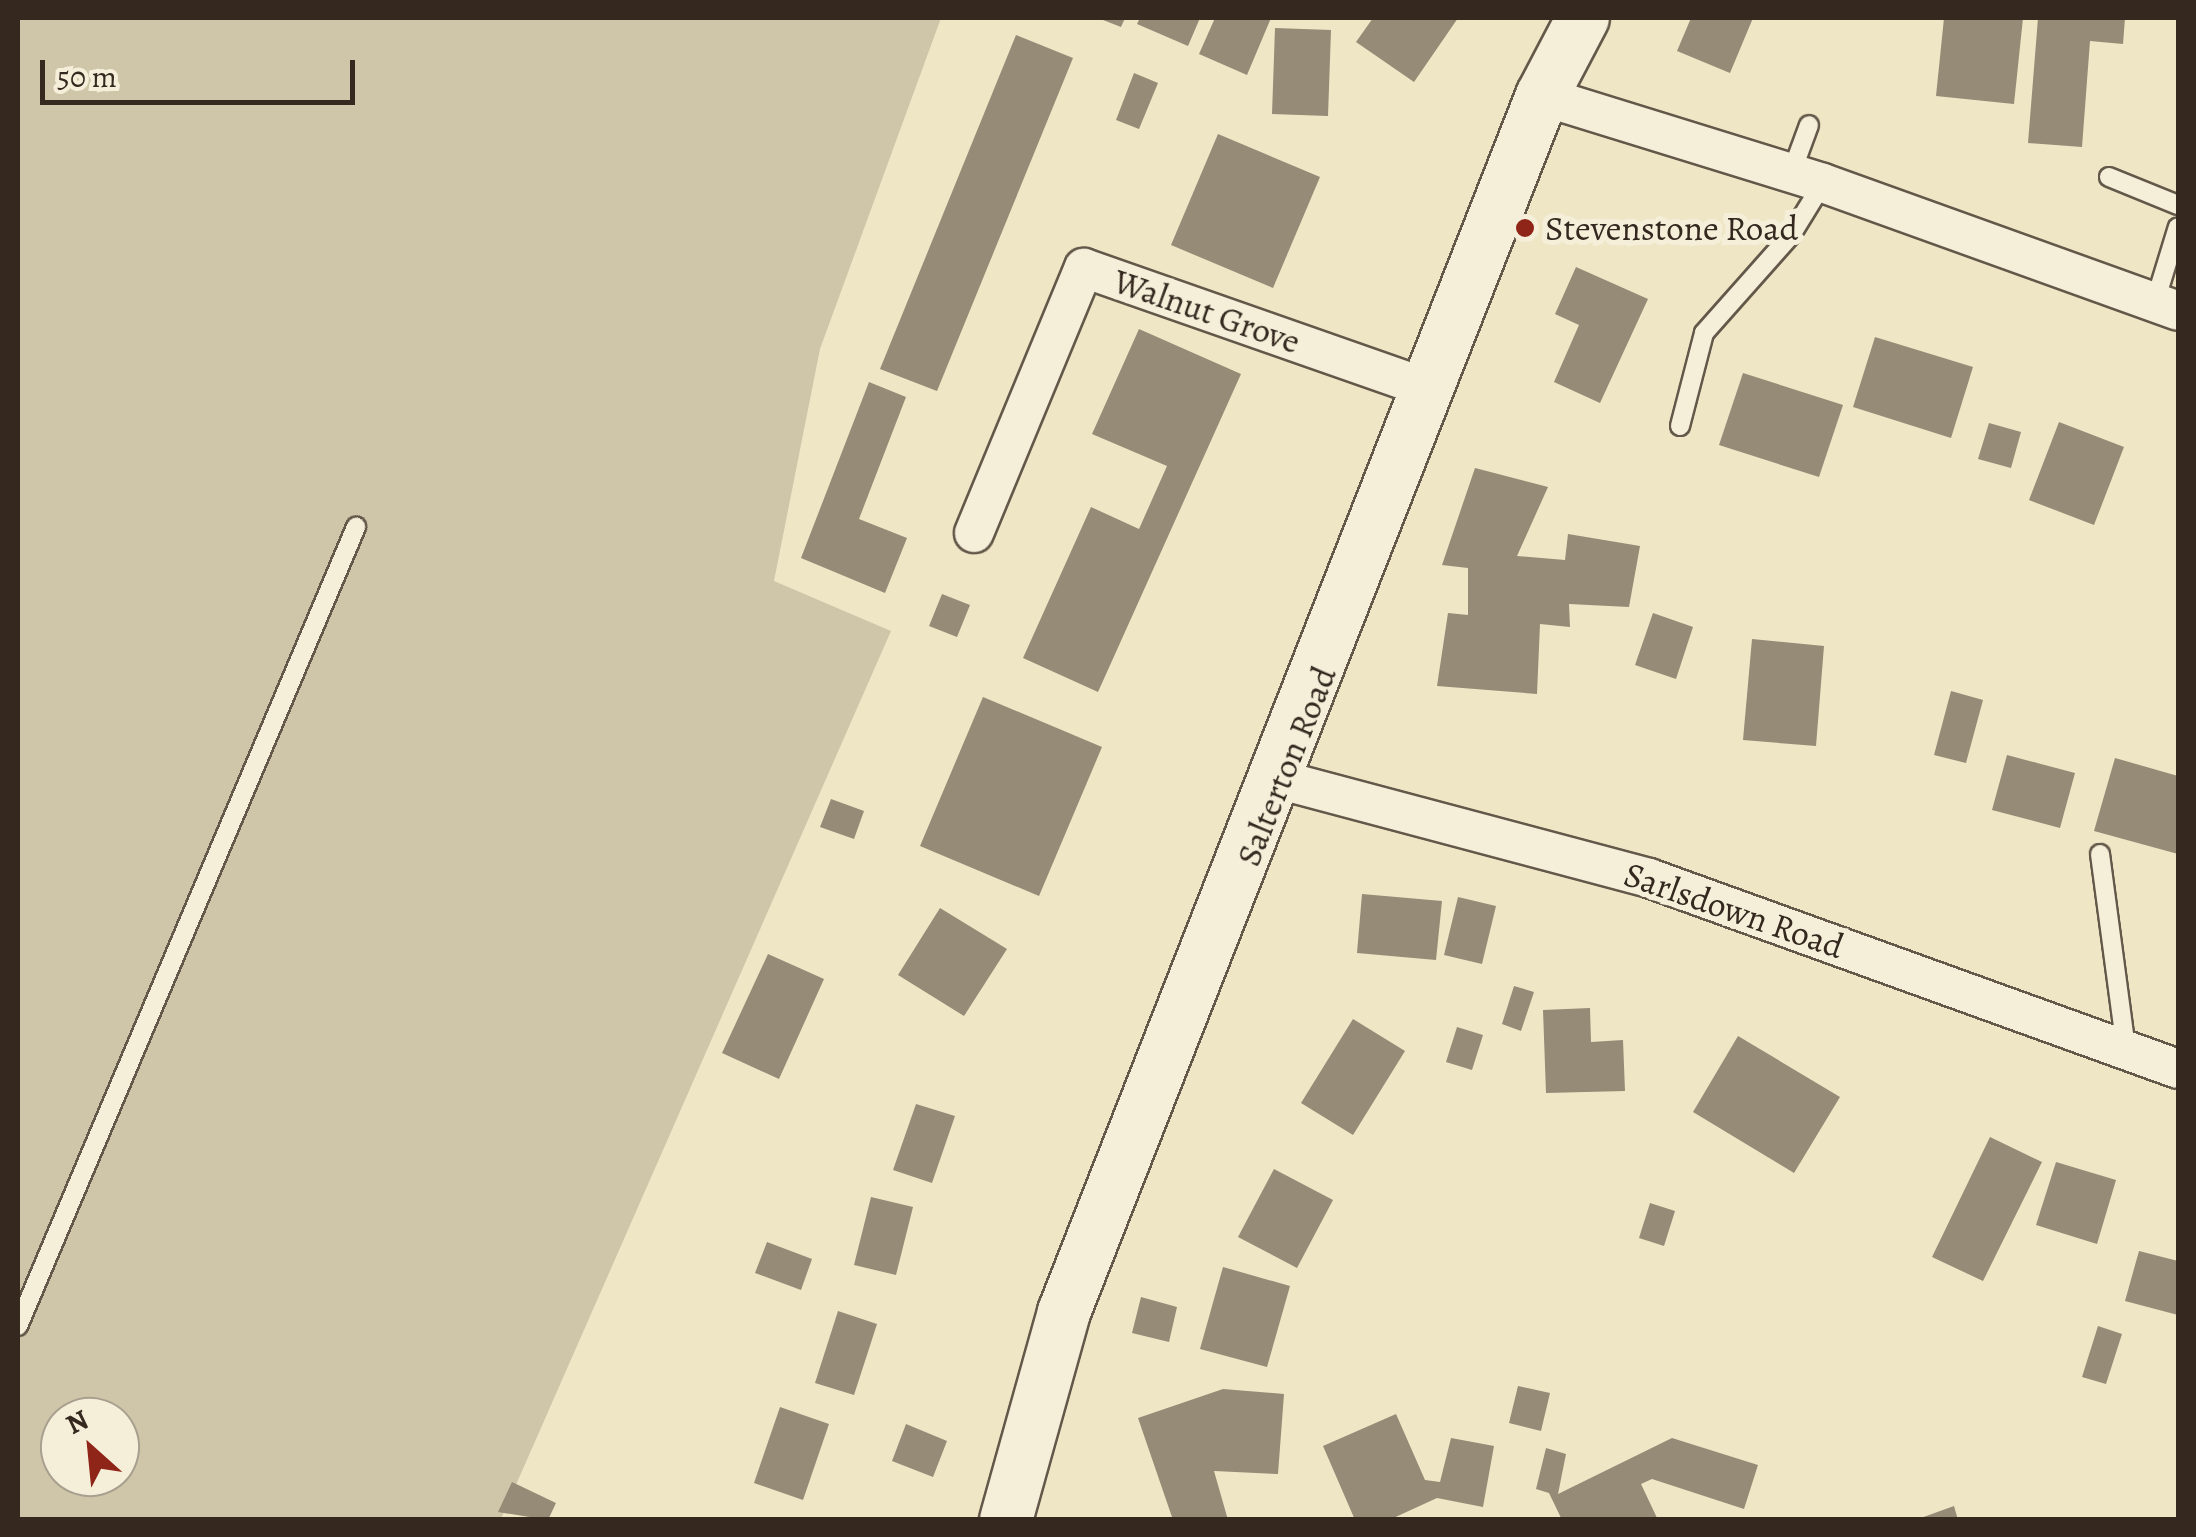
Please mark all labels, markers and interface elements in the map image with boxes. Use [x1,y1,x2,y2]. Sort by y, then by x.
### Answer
scale bar [45,40,360,102]
text: 50 m [57,57,117,97]
place label: Stevenstone Road [1545,207,1798,249]
marker: Stevenstone Road [1514,217,1536,239]
street label: Walnut Grove [1108,259,1306,363]
street label: Salterton Road [1227,660,1345,872]
street label: Sarlsdown Road [1619,853,1849,967]
north arrow [40,1397,140,1497]
text: N [60,1400,95,1444]

